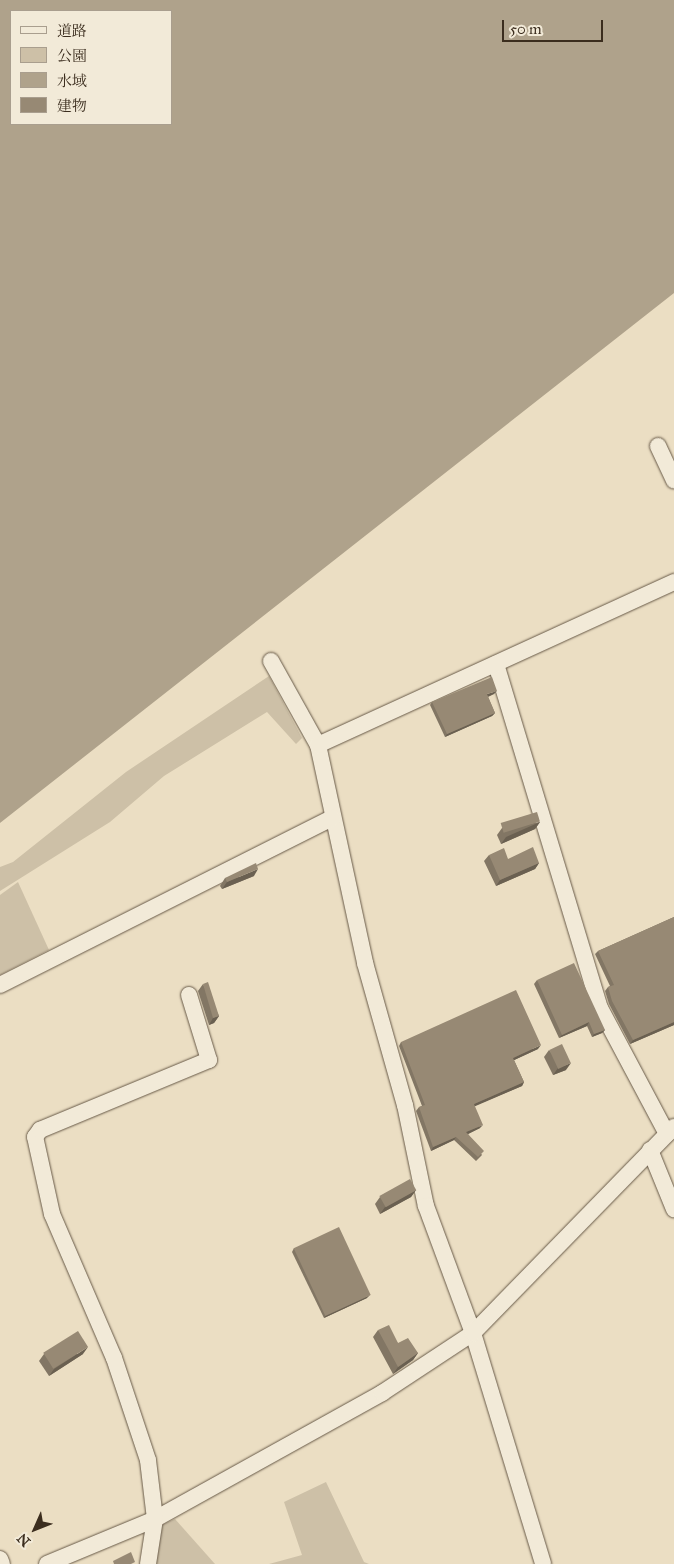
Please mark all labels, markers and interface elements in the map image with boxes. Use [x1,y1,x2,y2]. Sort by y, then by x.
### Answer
legend [10,10,172,125]
scale bar [504,10,605,42]
text: 50 m [510,20,542,38]
text: 道路 [57,22,87,40]
text: 公園 [57,47,87,65]
text: 水域 [57,72,87,90]
text: 建物 [57,97,87,115]
north arrow [10,1504,60,1554]
text: N [14,1530,34,1550]

